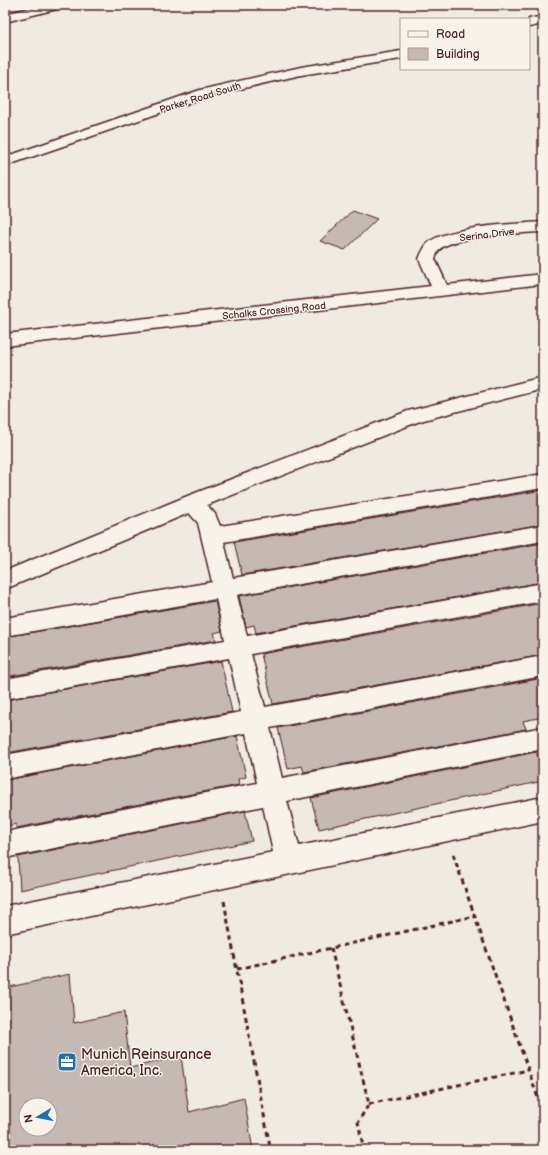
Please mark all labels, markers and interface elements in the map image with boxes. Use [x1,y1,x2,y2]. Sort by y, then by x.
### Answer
legend [400,18,530,70]
text: Road [436,27,465,42]
text: Building [436,47,480,62]
street label: Parker Road South [158,80,243,116]
street label: Serina Drive [459,226,515,244]
street label: Schalks Crossing Road [222,300,327,322]
place label: Munich Reinsurance America, Inc. [81,1046,212,1079]
office icon: Munich Reinsurance America, Inc. [56,1051,78,1073]
north arrow [18,1097,58,1137]
text: N [22,1113,36,1124]

